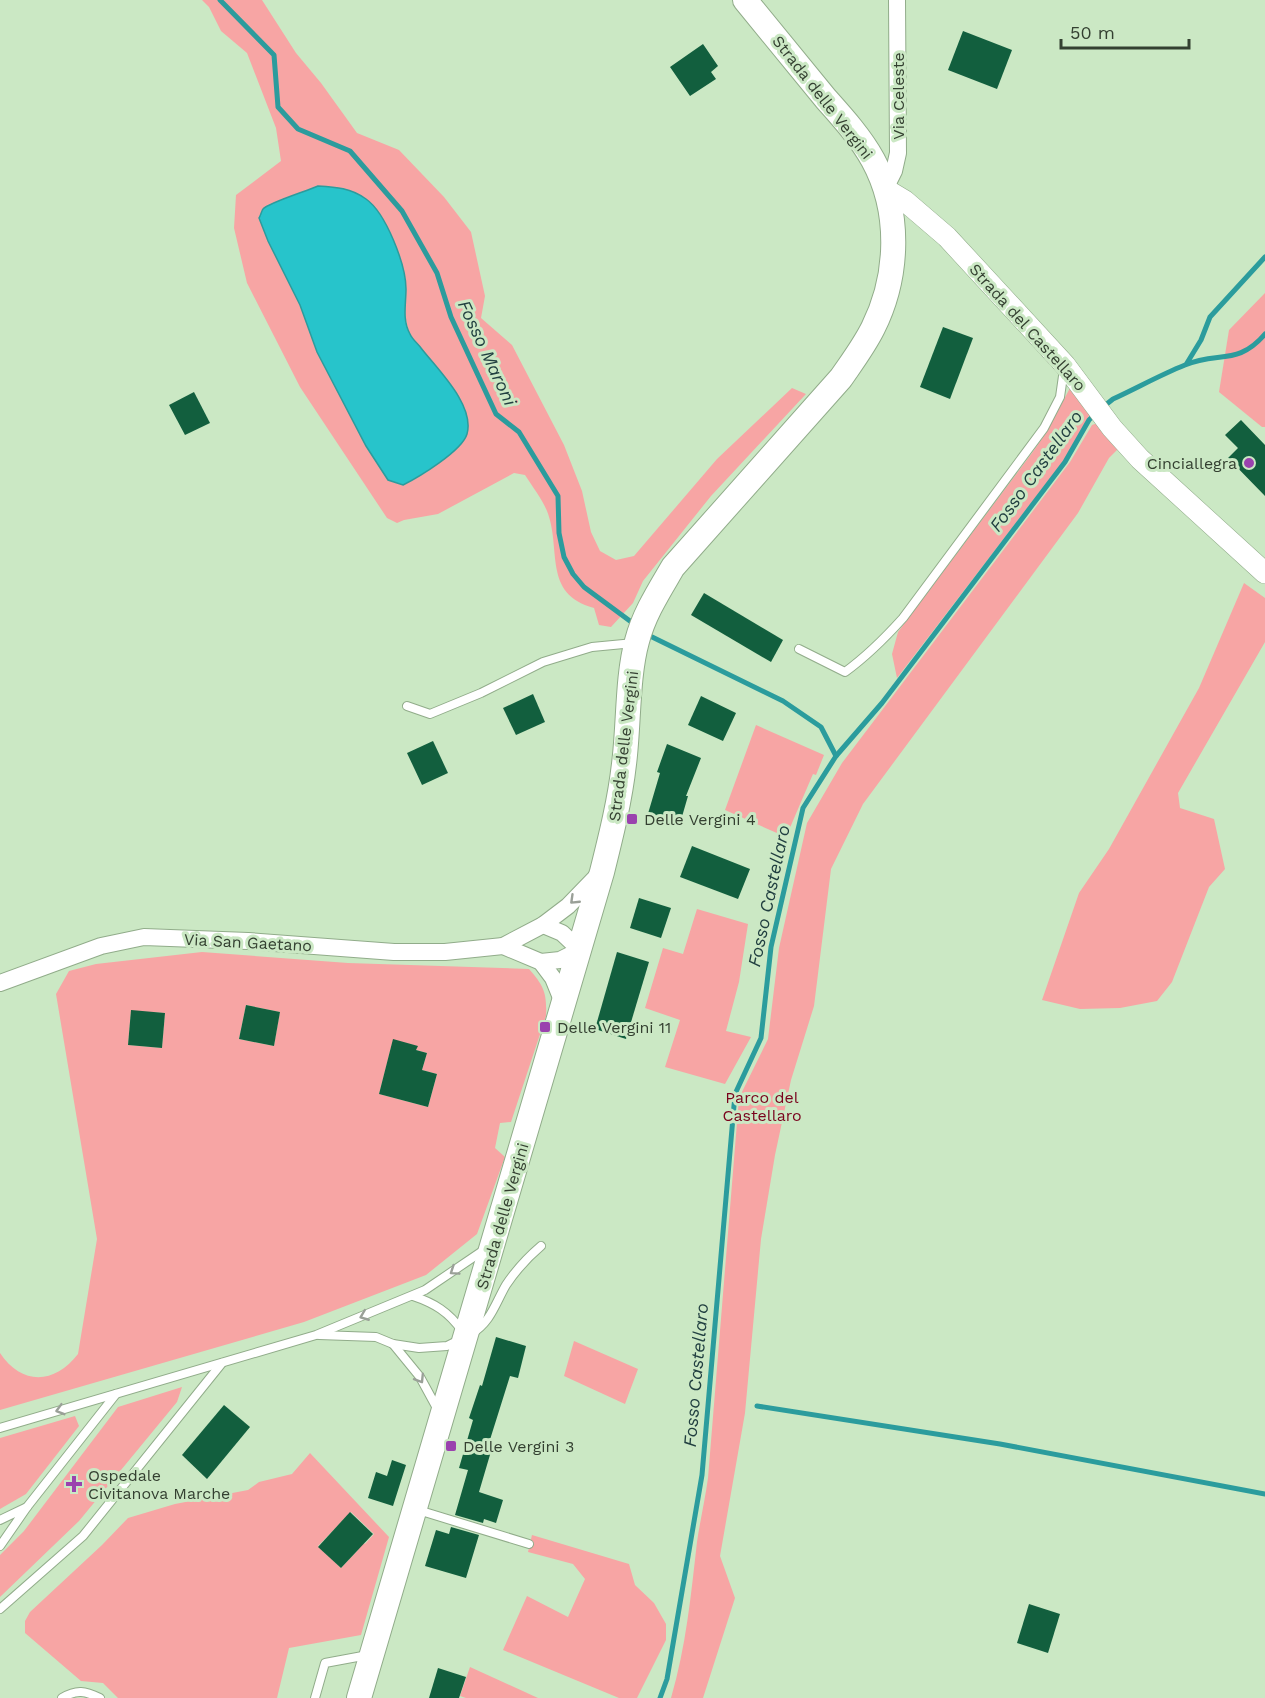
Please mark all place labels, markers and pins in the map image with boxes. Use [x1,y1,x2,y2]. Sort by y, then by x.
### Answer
place label: Cinciallegra [1147,454,1237,473]
marker: Cinciallegra [1242,456,1256,470]
place label: Delle Vergini 4 [644,810,756,829]
marker: Delle Vergini 4 [625,812,639,826]
place label: Delle Vergini 11 [557,1018,671,1037]
marker: Delle Vergini 11 [538,1020,552,1034]
place label: Delle Vergini 3 [463,1437,574,1456]
marker: Delle Vergini 3 [444,1439,458,1453]
place label: Ospedale Civitanova Marche [88,1466,230,1503]
marker: Ospedale Civitanova Marche [65,1475,83,1493]

